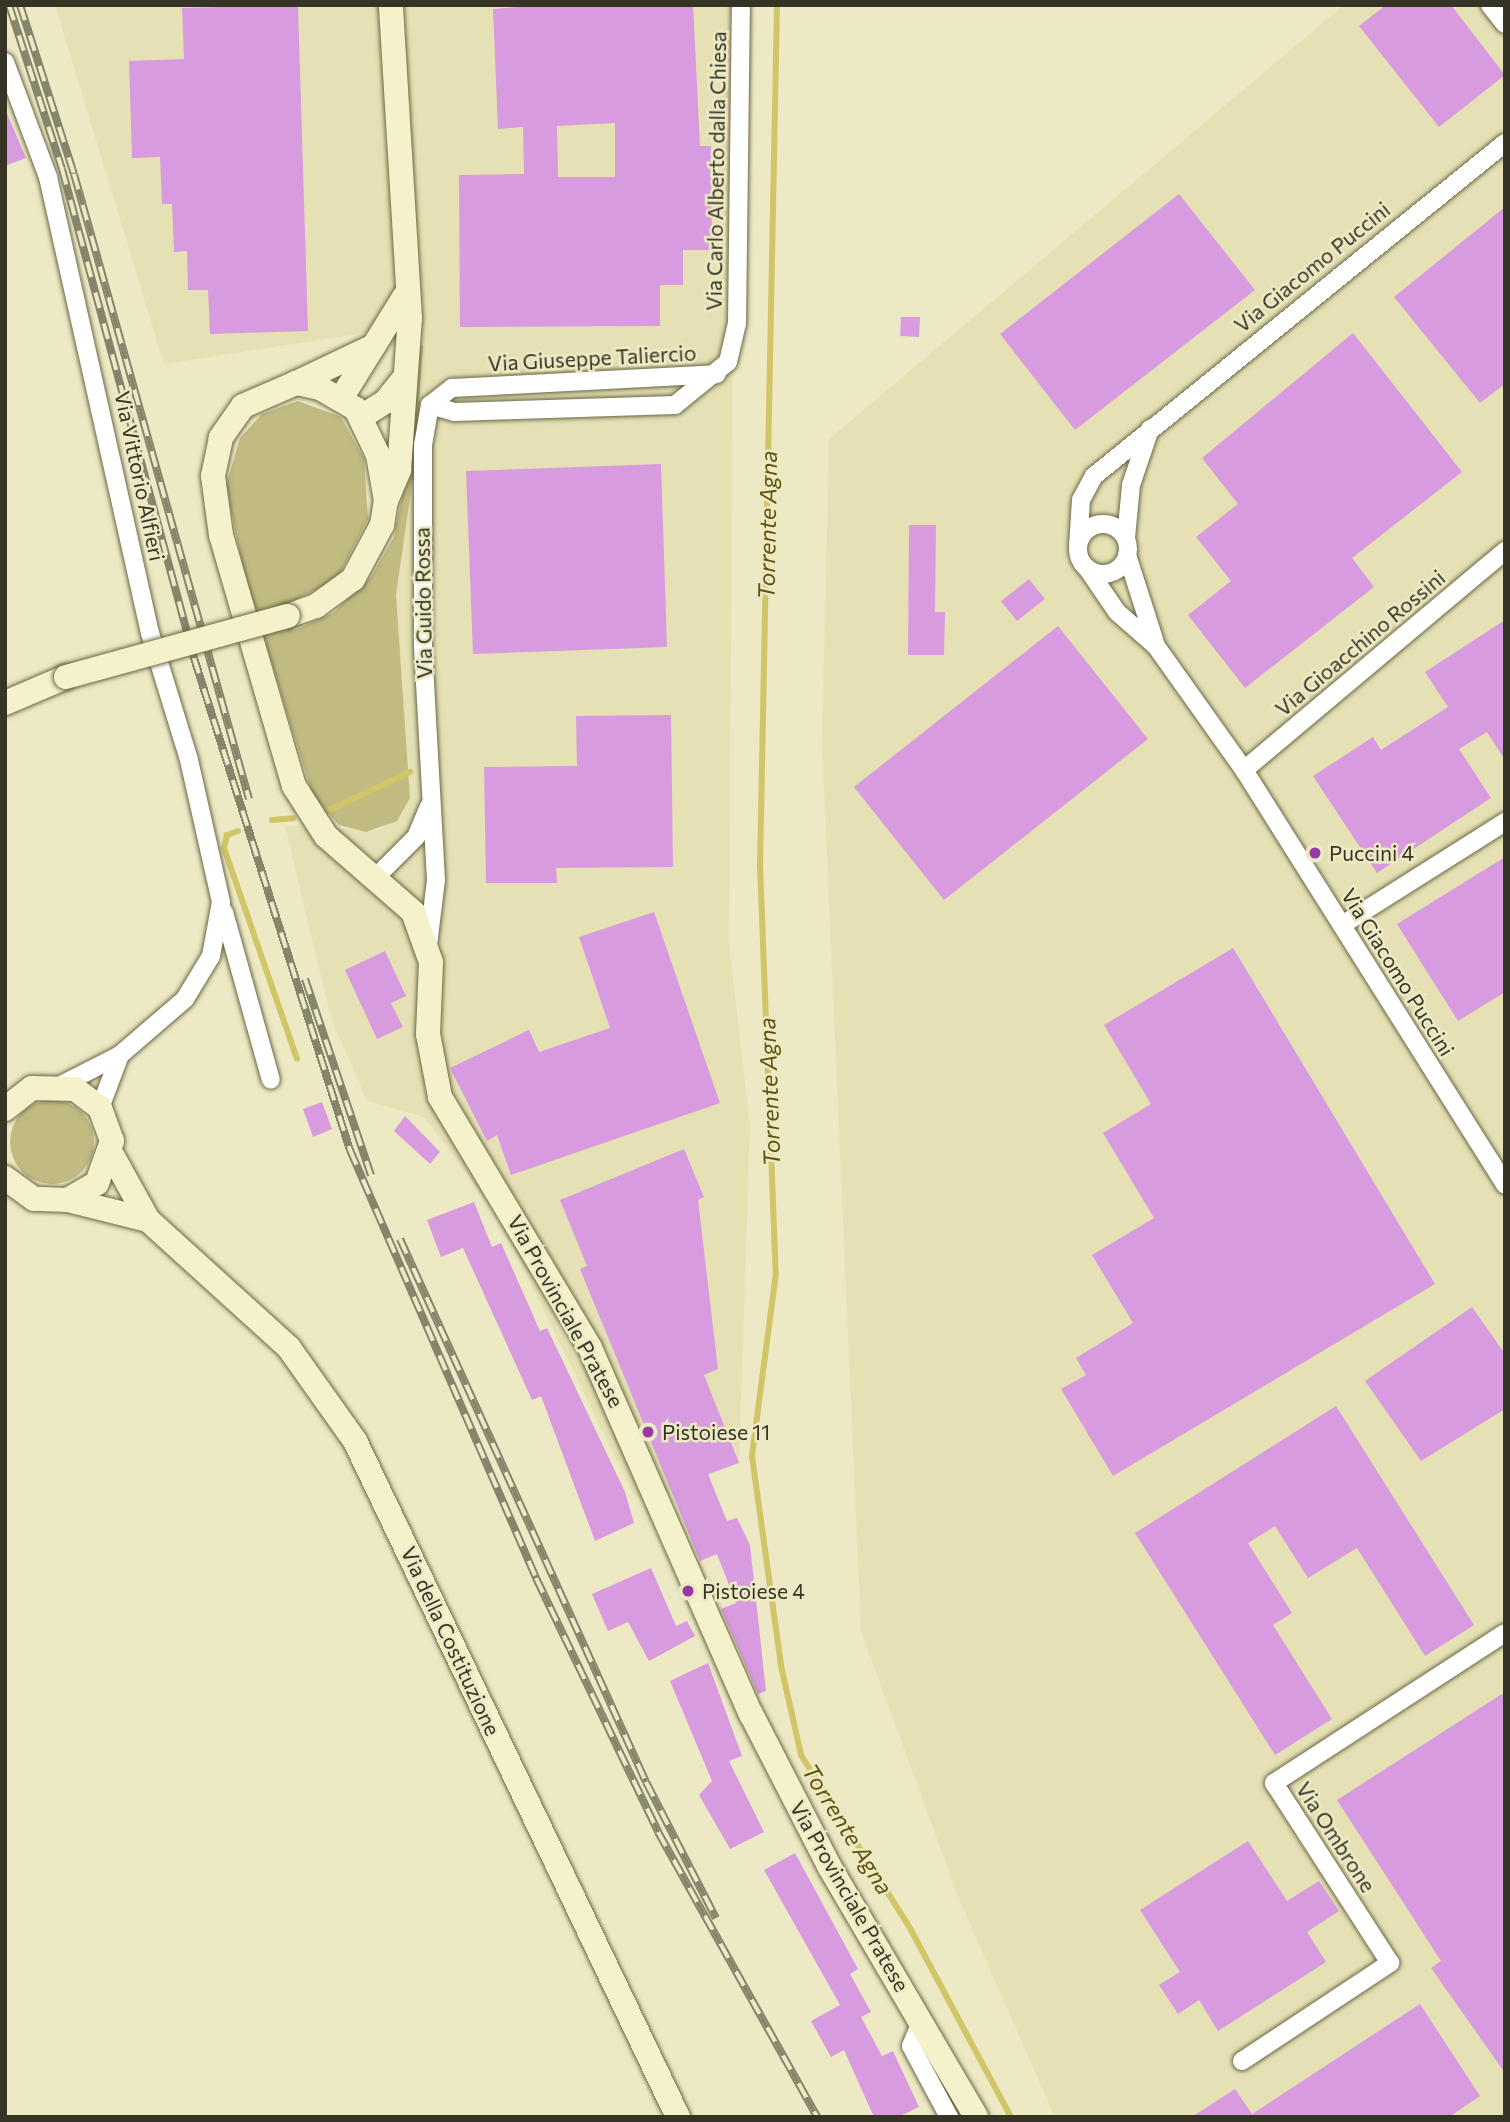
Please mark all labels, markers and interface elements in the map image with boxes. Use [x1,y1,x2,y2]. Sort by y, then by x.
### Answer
street label: Via Carlo Alberto dalla Chiesa [701,31,731,311]
street label: Via Giacomo Puccini [1229,197,1395,337]
street label: Via Giuseppe Taliercio [487,340,697,376]
street label: Via Vittorio Alfieri [110,389,170,563]
water label: Torrente Agna [752,450,782,600]
street label: Via Guido Rossa [409,527,437,679]
street label: Via Gioacchino Rossini [1270,565,1450,721]
place label: Puccini 4 [1329,840,1414,866]
marker: Puccini 4 [1307,845,1323,861]
street label: Via Giacomo Puccini [1336,884,1460,1060]
water label: Torrente Agna [753,1017,785,1167]
street label: Via Provinciale Pratese [503,1210,629,1412]
place label: Pistoiese 11 [662,1419,770,1445]
marker: Pistoiese 11 [640,1424,656,1440]
street label: Via della Costituzione [396,1542,506,1740]
place label: Pistoiese 4 [702,1578,805,1604]
marker: Pistoiese 4 [680,1583,696,1599]
water label: Torrente Agna [797,1759,899,1899]
street label: Via Ombrone [1291,1777,1381,1897]
street label: Via Provinciale Pratese [785,1796,915,1996]

